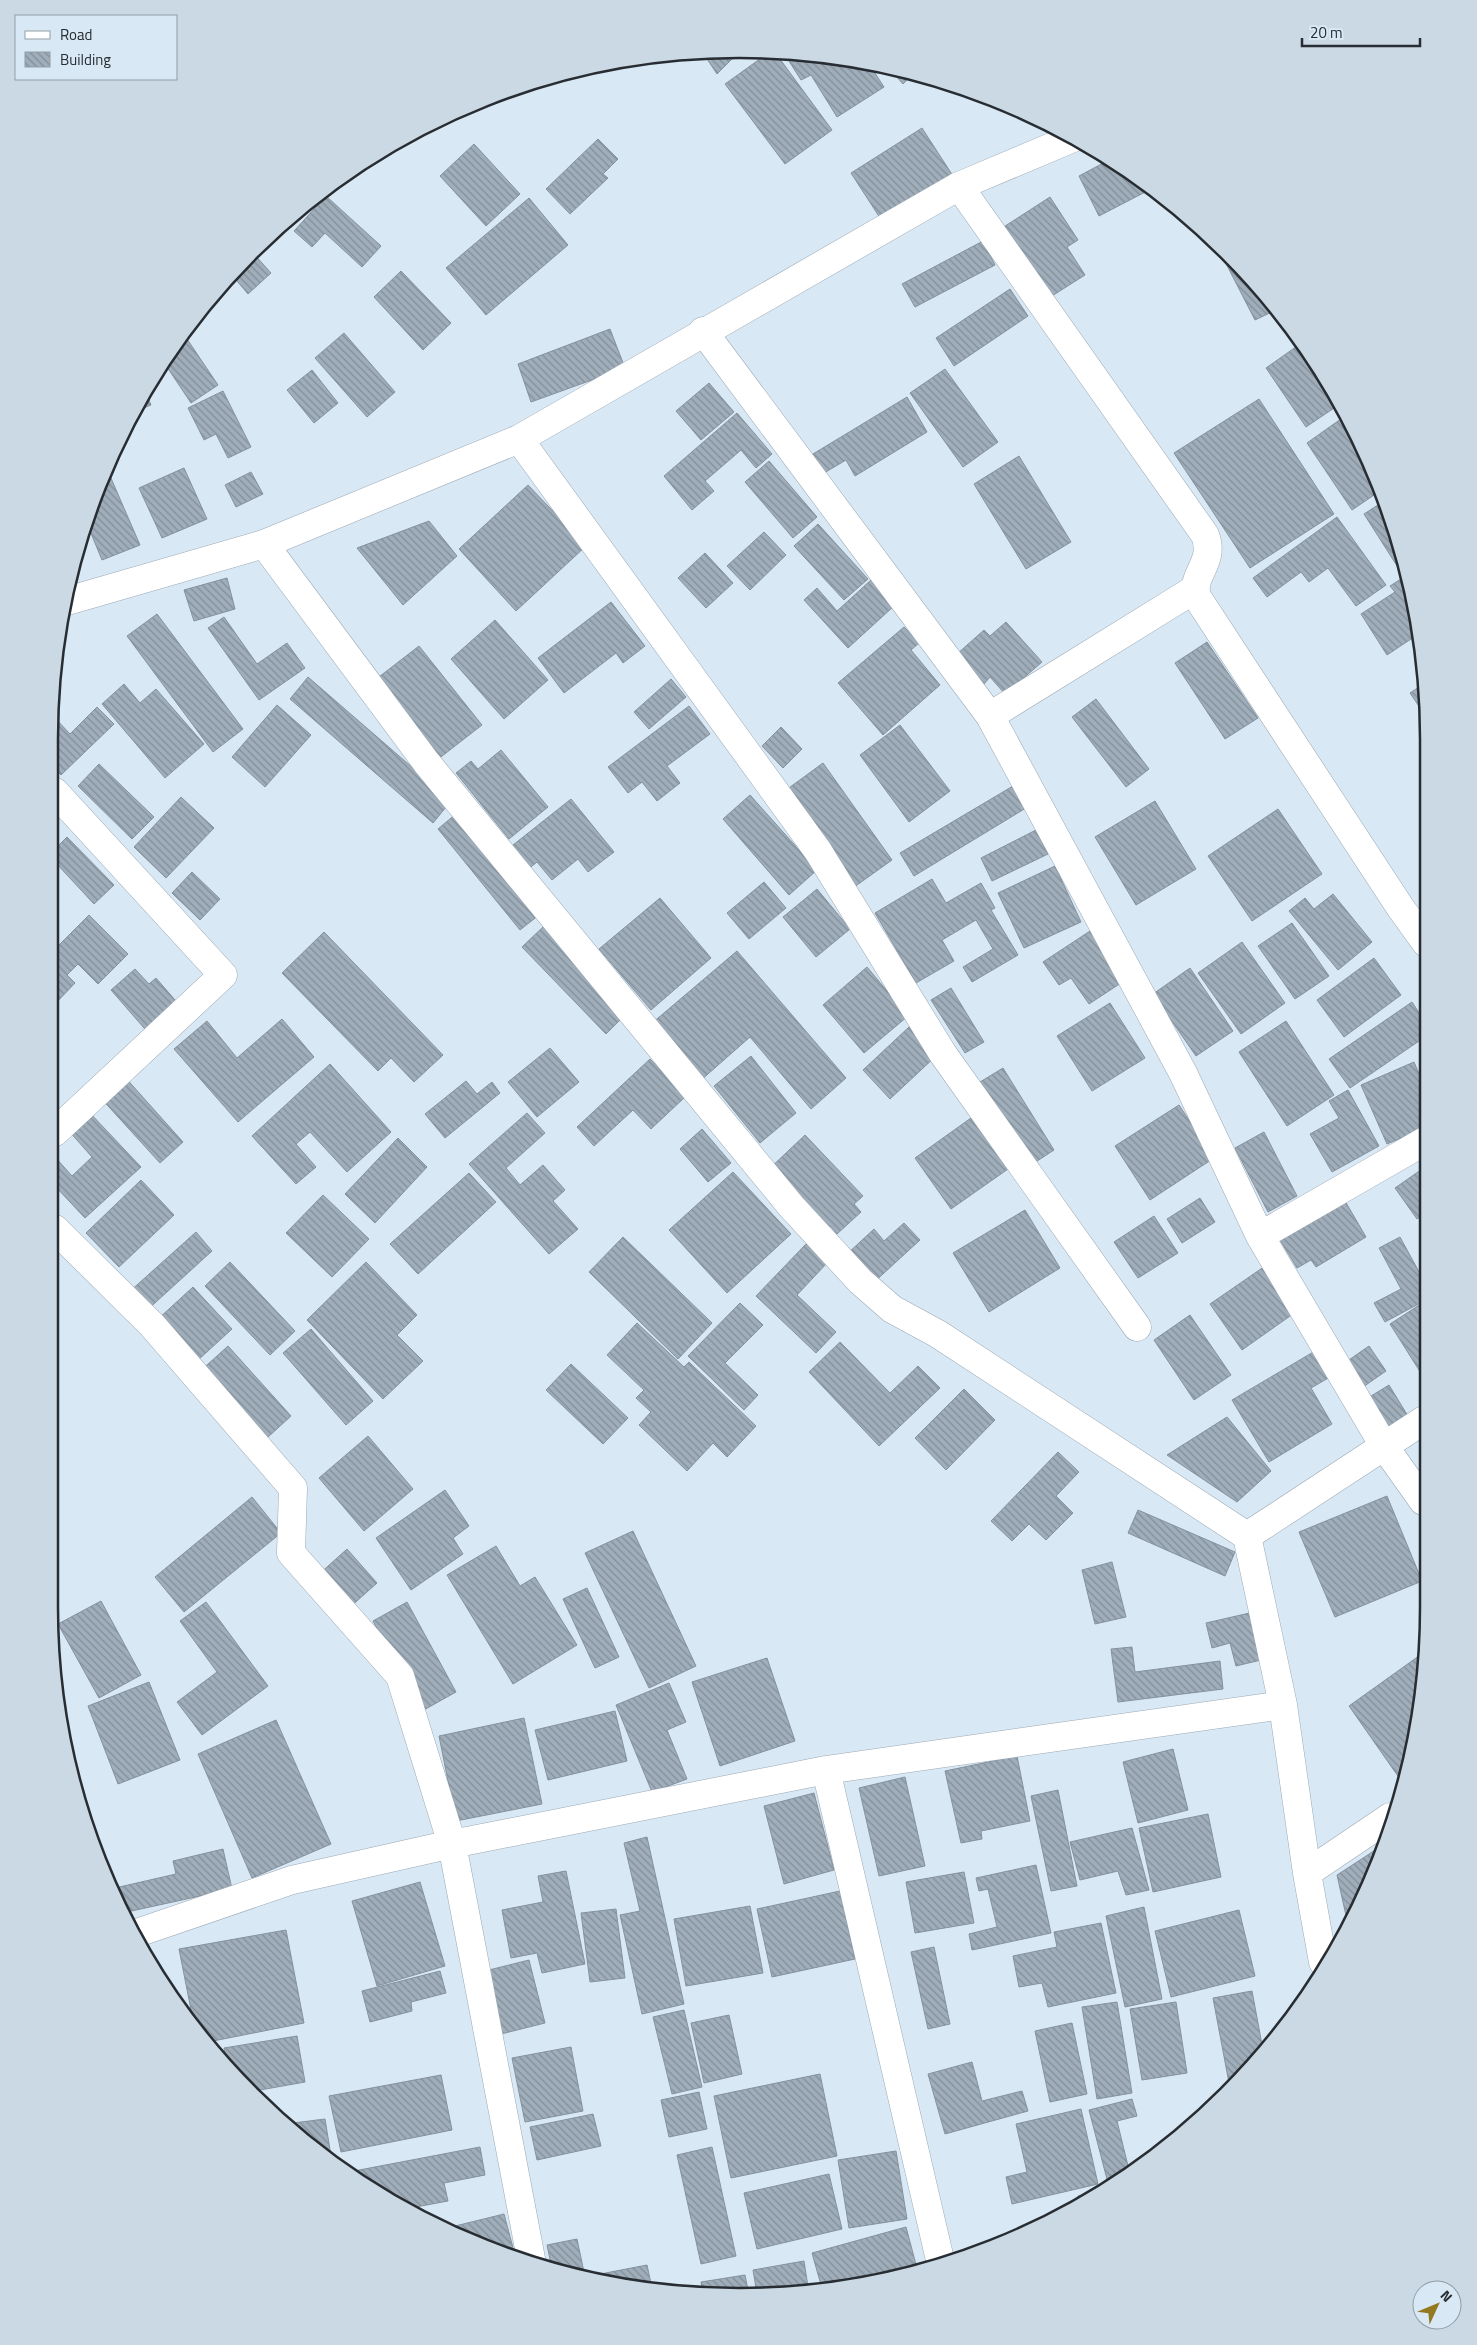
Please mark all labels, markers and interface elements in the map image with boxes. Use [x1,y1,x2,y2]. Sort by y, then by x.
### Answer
legend [15,15,178,80]
scale bar [1302,15,1420,47]
text: 20 m [1310,21,1343,44]
text: Road [60,23,92,46]
text: Building [60,48,111,71]
north arrow [1412,2280,1462,2330]
text: N [1436,2285,1458,2306]

